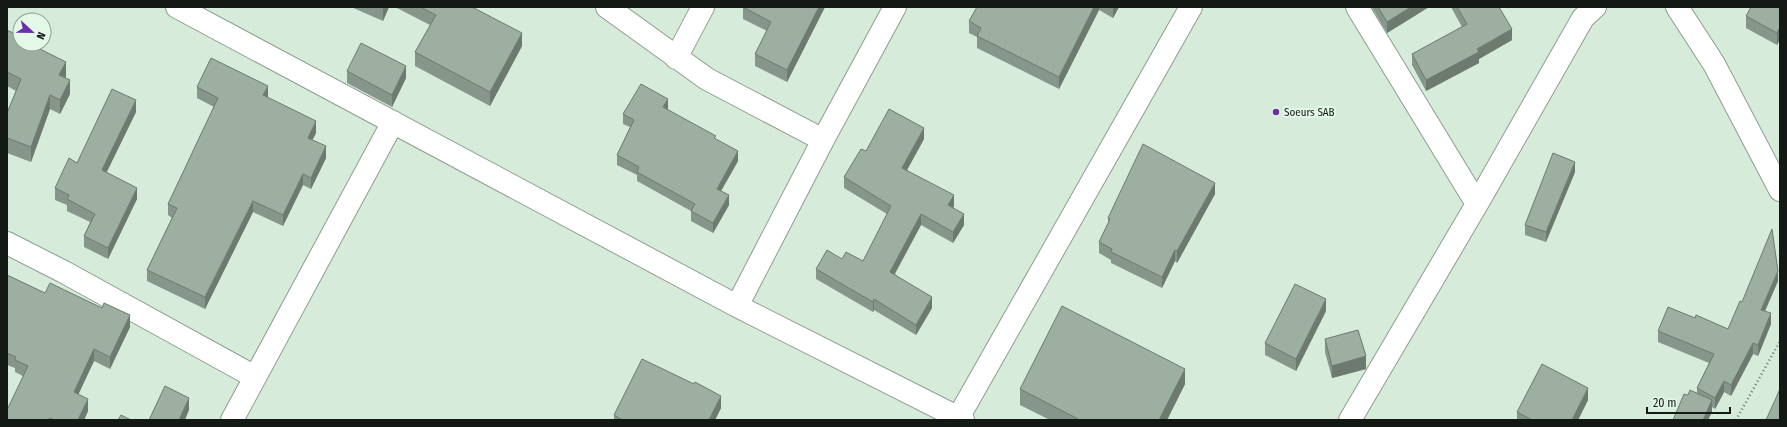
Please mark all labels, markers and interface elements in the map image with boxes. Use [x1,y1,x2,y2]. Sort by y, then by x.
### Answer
north arrow [12,12,52,52]
text: N [34,30,48,41]
place label: Soeurs SAB [1284,106,1335,119]
marker: Soeurs SAB [1271,107,1281,117]
scale bar [1647,389,1730,415]
text: 20 m [1653,396,1677,410]

